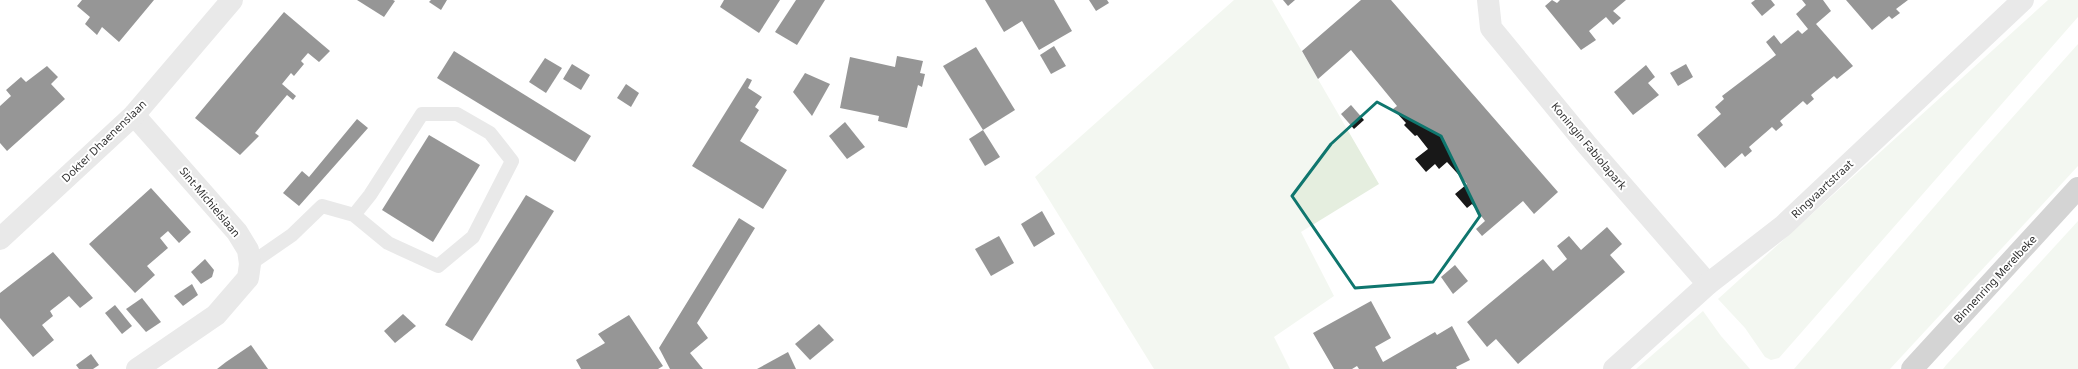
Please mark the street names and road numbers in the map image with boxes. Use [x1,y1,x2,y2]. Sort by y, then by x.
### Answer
street label: Dokter Dhaenenslaan [58,96,149,185]
street label: Koningin Fabiolapark [1548,99,1630,193]
street label: Ringvaartstraat [1787,156,1856,221]
street label: Sint-Michielslaan [177,163,244,240]
street label: Binnenring Merelbeke [1950,231,2039,326]

